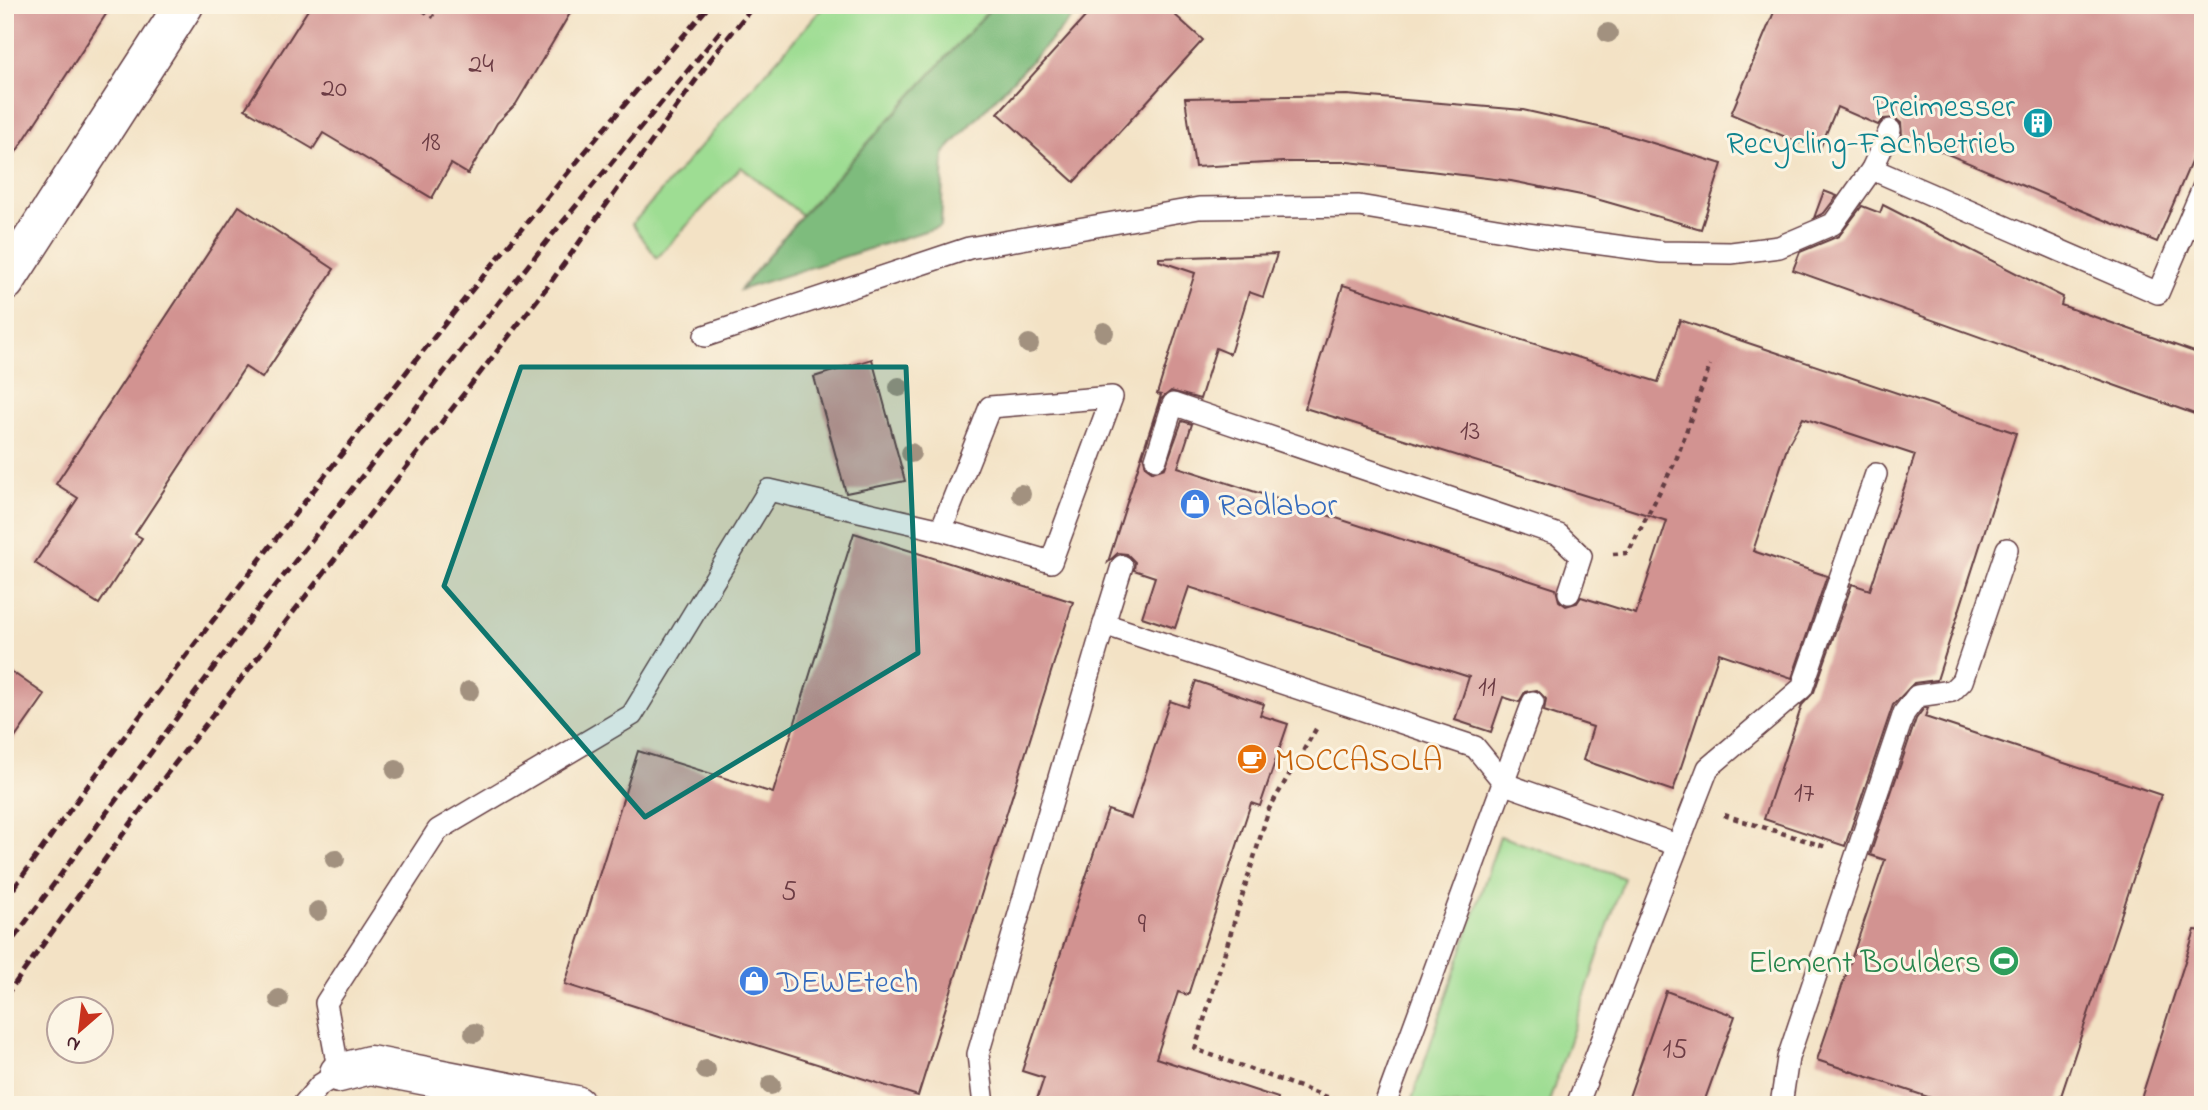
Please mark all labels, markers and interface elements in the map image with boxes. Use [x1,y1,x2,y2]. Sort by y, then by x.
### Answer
house number: 24 [468,45,494,86]
house number: 20 [321,69,347,110]
place label: Preimesser Recycling-Fachbetrieb [1726,85,2015,169]
building icon: Preimesser Recycling-Fachbetrieb [2021,106,2055,140]
house number: 18 [421,123,441,164]
house number: 13 [1460,412,1480,453]
place label: Radlabor [1218,484,1337,531]
shop icon: Radlabor [1178,487,1212,521]
house number: 11 [1478,668,1496,709]
place label: MOCCASOLA [1275,739,1442,786]
cafe icon: MOCCASOLA [1235,742,1269,776]
house number: 17 [1794,774,1815,815]
house number: 5 [781,872,797,913]
house number: 9 [1138,905,1147,946]
place label: Element Boulders [1748,941,1981,988]
sports icon: Element Boulders [1987,944,2021,978]
place label: DEWEtech [776,961,919,1008]
shop icon: DEWEtech [737,964,771,998]
north arrow [46,995,116,1064]
text: N [61,1028,85,1058]
house number: 15 [1663,1030,1687,1071]

